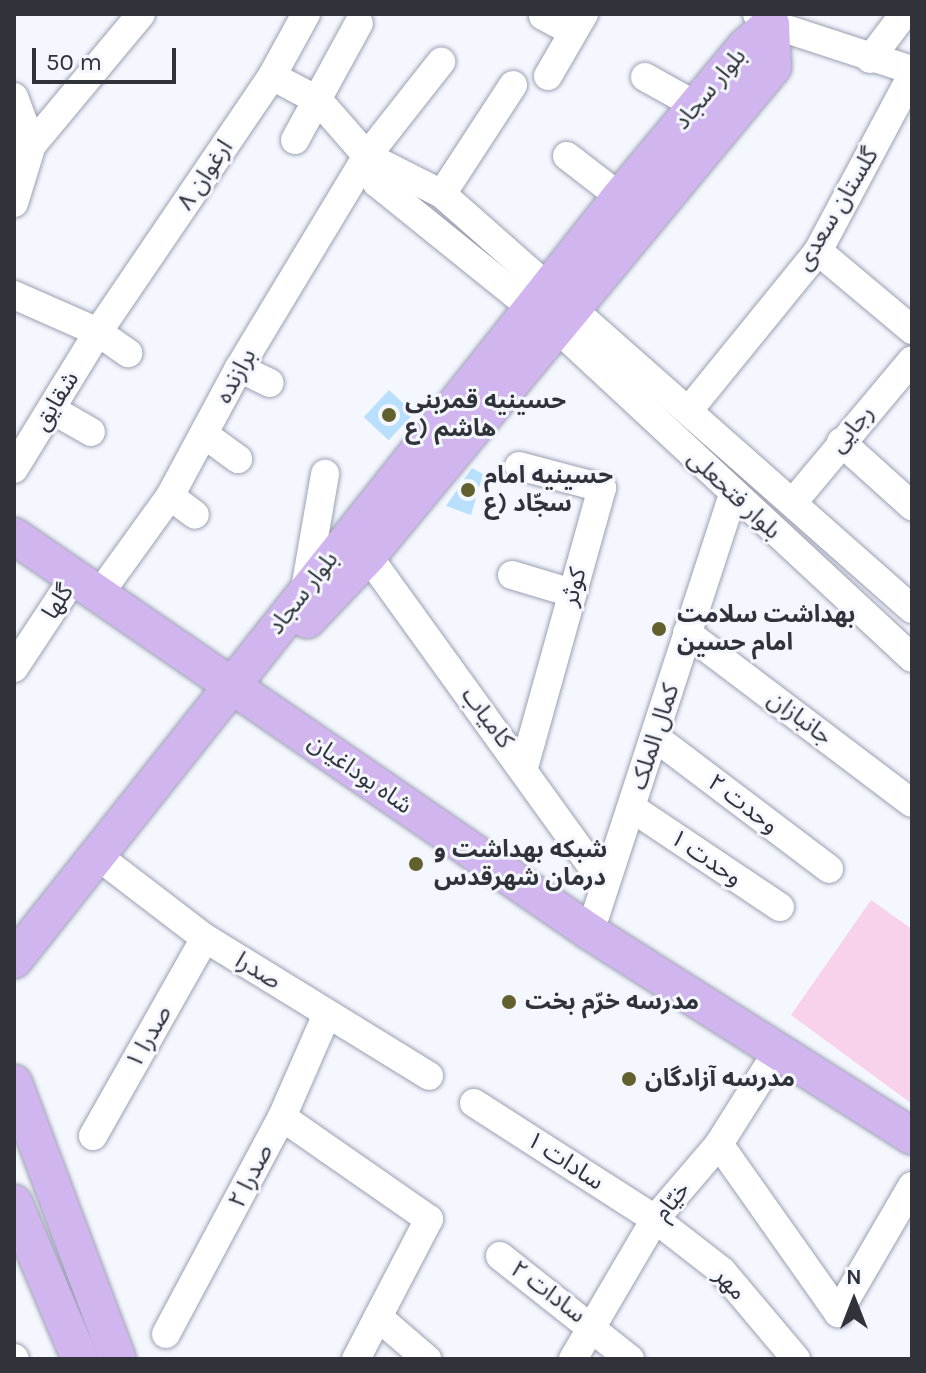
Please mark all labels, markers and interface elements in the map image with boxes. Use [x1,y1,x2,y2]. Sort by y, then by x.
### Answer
scale bar [36,32,180,82]
street label: بلوار سجاد [668,42,752,136]
text: 50 m [46,48,102,76]
street label: ارغوان ۸ [171,134,239,216]
street label: گلستان سعدی [789,142,885,276]
street label: برازنده [209,344,263,408]
street label: شقایق [27,366,85,436]
place label: حسینیه قمربنی هاشم (ع [405,387,566,443]
street label: رجایی [824,399,880,459]
marker: حسینیه قمربنی هاشم (ع [380,406,398,424]
street label: بلوار فتحعلی [681,444,787,546]
place label: حسینیه امام سجّاد (ع [484,462,613,518]
marker: حسینیه امام سجّاد (ع [459,481,477,499]
street label: بلوار سجاد [262,546,344,640]
street label: کوثر [555,565,593,609]
street label: گلها [36,579,80,625]
place label: بهداشت سلامت امام حسین [677,601,855,657]
marker: بهداشت سلامت امام حسین [648,618,670,640]
street label: کمال الملک [624,680,686,794]
street label: کامیاب [455,682,519,754]
street label: جانبازان [762,684,838,752]
street label: شاه بوداغیان [302,728,418,820]
street label: وحدت ۲ [702,768,784,840]
street label: وحدت ۱ [664,823,748,893]
place label: شبکه بهداشت و درمان شهرقدس [434,836,607,892]
marker: شبکه بهداشت و درمان شهرقدس [405,853,427,875]
street label: صدرا [230,946,286,996]
place label: مدرسه خرّم بخت [525,988,699,1016]
marker: مدرسه خرّم بخت [500,993,518,1011]
street label: صدرا ۱ [120,1000,178,1074]
place label: مدرسه آزادگان [645,1065,795,1093]
marker: مدرسه آزادگان [620,1070,638,1088]
street label: سادات ۱ [521,1125,609,1197]
street label: صدرا ۲ [222,1139,280,1213]
street label: خیّام [648,1176,696,1226]
street label: سادات ۲ [505,1255,591,1329]
north arrow [814,1261,894,1341]
street label: مهر [708,1262,752,1306]
text: N [846,1264,862,1290]

